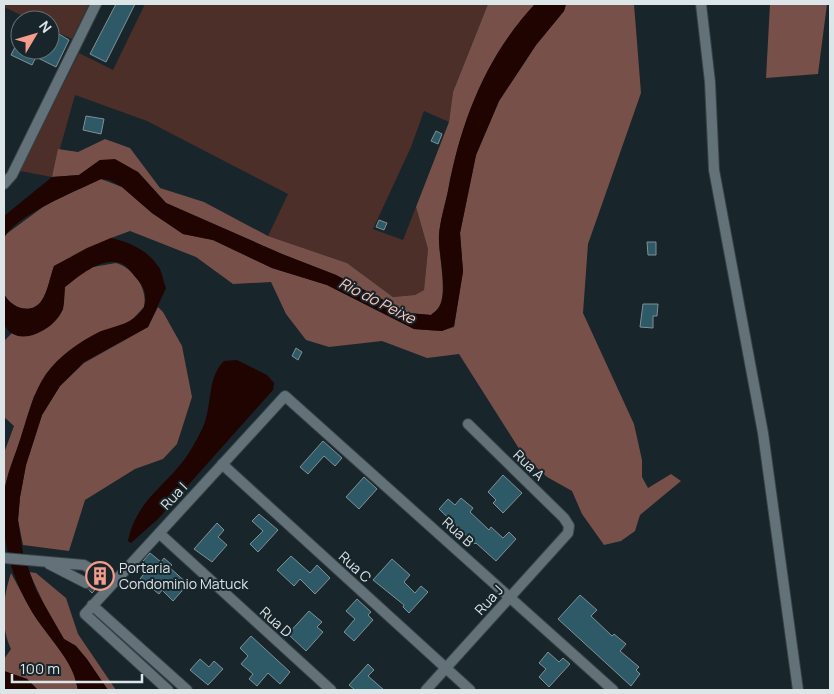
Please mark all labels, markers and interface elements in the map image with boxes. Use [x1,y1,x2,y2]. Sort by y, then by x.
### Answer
north arrow [10,10,60,60]
text: N [35,17,56,37]
water label: Rio do Peixe [335,272,420,329]
street label: Rua A [510,445,549,484]
street label: Rua I [156,478,191,513]
street label: Rua B [438,512,478,551]
street label: Rua C [335,547,376,586]
place label: Portaria Condominio Matuck [119,558,249,593]
building icon: Portaria Condominio Matuck [85,561,115,591]
street label: Rua J [470,581,507,619]
street label: Rua D [256,602,296,641]
scale bar [12,652,142,684]
text: 100 m [20,658,60,679]

